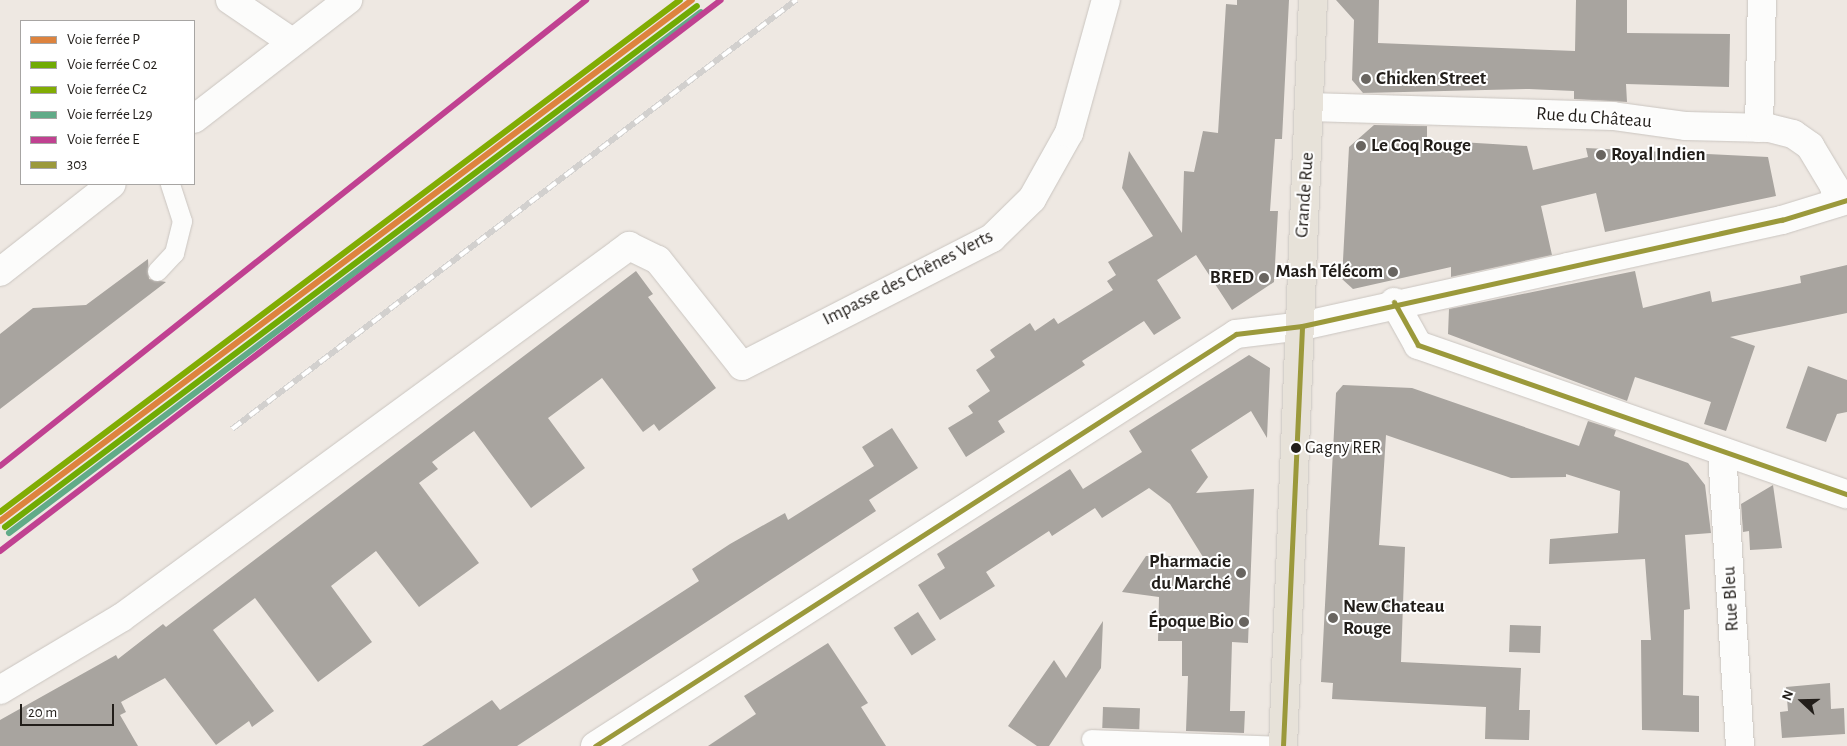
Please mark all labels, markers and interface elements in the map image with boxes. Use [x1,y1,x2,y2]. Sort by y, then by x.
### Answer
legend [20,20,195,185]
text: Voie ferrée P [67,32,140,47]
text: Voie ferrée C 02 [67,57,157,72]
place label: Chicken Street [1376,68,1486,90]
marker: Chicken Street [1360,73,1372,85]
text: Voie ferrée C2 [67,82,147,97]
street label: Rue du Château [1535,103,1653,133]
text: Voie ferrée L29 [67,107,152,122]
text: Voie ferrée E [67,132,140,147]
place label: Le Coq Rouge [1371,135,1471,157]
marker: Le Coq Rouge [1355,140,1367,152]
place label: Royal Indien [1611,144,1706,166]
marker: Royal Indien [1595,149,1607,161]
street label: Grande Rue [1291,151,1319,239]
text: 303 [67,157,87,172]
street label: Impasse des Chênes Verts [819,225,997,331]
place label: Mash Télécom [1275,261,1383,283]
marker: Mash Télécom [1387,266,1399,278]
place label: BRED [1210,267,1254,289]
marker: BRED [1258,272,1270,284]
place label: Gagny RER [1305,437,1381,459]
marker: Gagny RER [1291,443,1301,453]
place label: Pharmacie du Marché [1149,551,1231,595]
street label: Rue Bleu [1718,566,1744,632]
marker: Pharmacie du Marché [1235,567,1247,579]
place label: New Chateau Rouge [1343,596,1444,640]
place label: Époque Bio [1148,611,1234,633]
marker: New Chateau Rouge [1327,612,1339,624]
marker: Époque Bio [1238,616,1250,628]
north arrow [1777,676,1827,726]
text: N [1780,689,1796,703]
scale bar [22,694,116,726]
text: 20 m [28,705,57,720]

